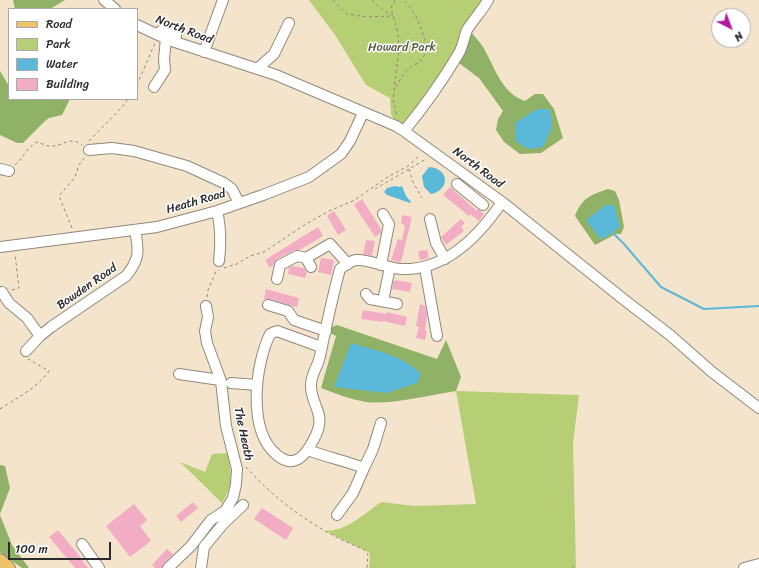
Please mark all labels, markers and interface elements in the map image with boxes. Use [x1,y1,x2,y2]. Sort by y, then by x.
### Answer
legend [8,8,138,100]
north arrow [711,8,751,48]
text: Road [46,13,72,35]
street label: North Road [154,13,214,47]
text: N [730,27,748,46]
text: Park [46,33,71,55]
park label: Howard Park [368,41,436,55]
text: Water [46,53,78,75]
text: Building [46,73,89,95]
street label: North Road [450,144,506,192]
street label: Heath Road [165,187,227,217]
street label: Bowden Road [54,261,120,313]
street label: The Heath [230,406,256,462]
scale bar [10,534,113,560]
text: 100 m [15,538,48,560]

